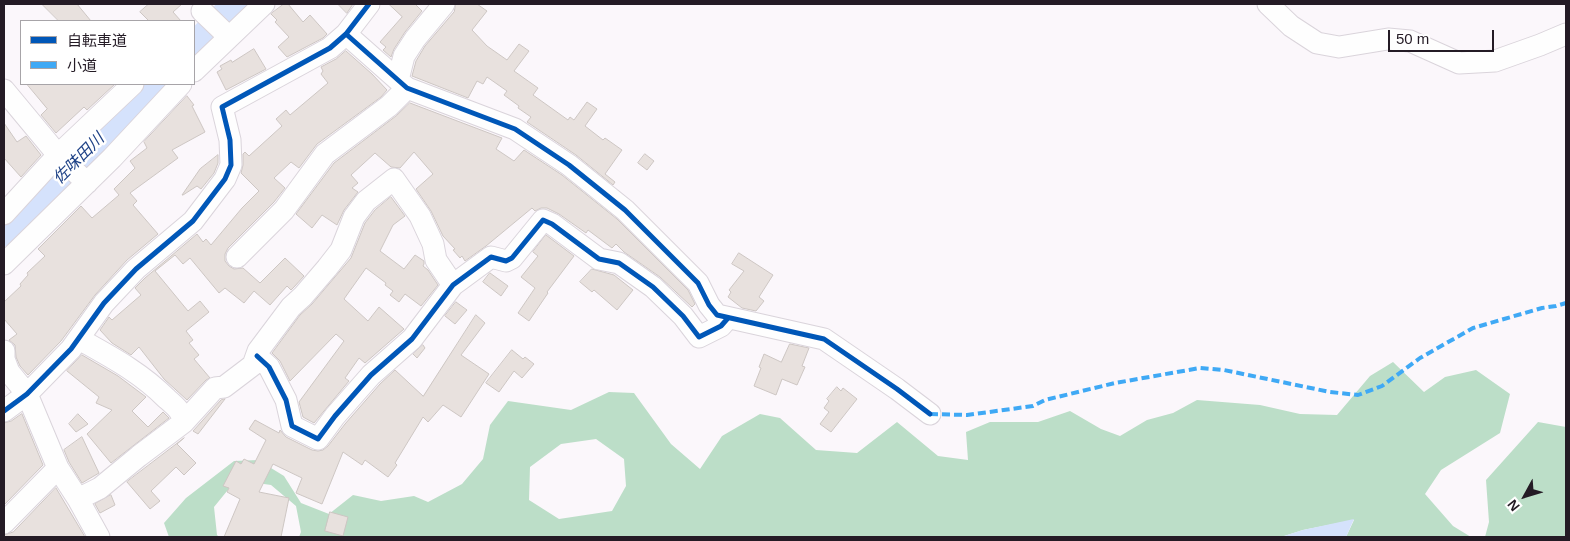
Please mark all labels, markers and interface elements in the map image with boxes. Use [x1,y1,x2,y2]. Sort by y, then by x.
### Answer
legend [20,20,195,85]
scale bar [1390,20,1496,52]
text: 50 m [1396,30,1429,47]
text: 自転車道 [67,32,127,49]
text: 小道 [67,57,97,74]
water label: 佐味田川 [50,130,108,188]
north arrow [1500,471,1550,521]
text: N [1504,496,1523,514]

